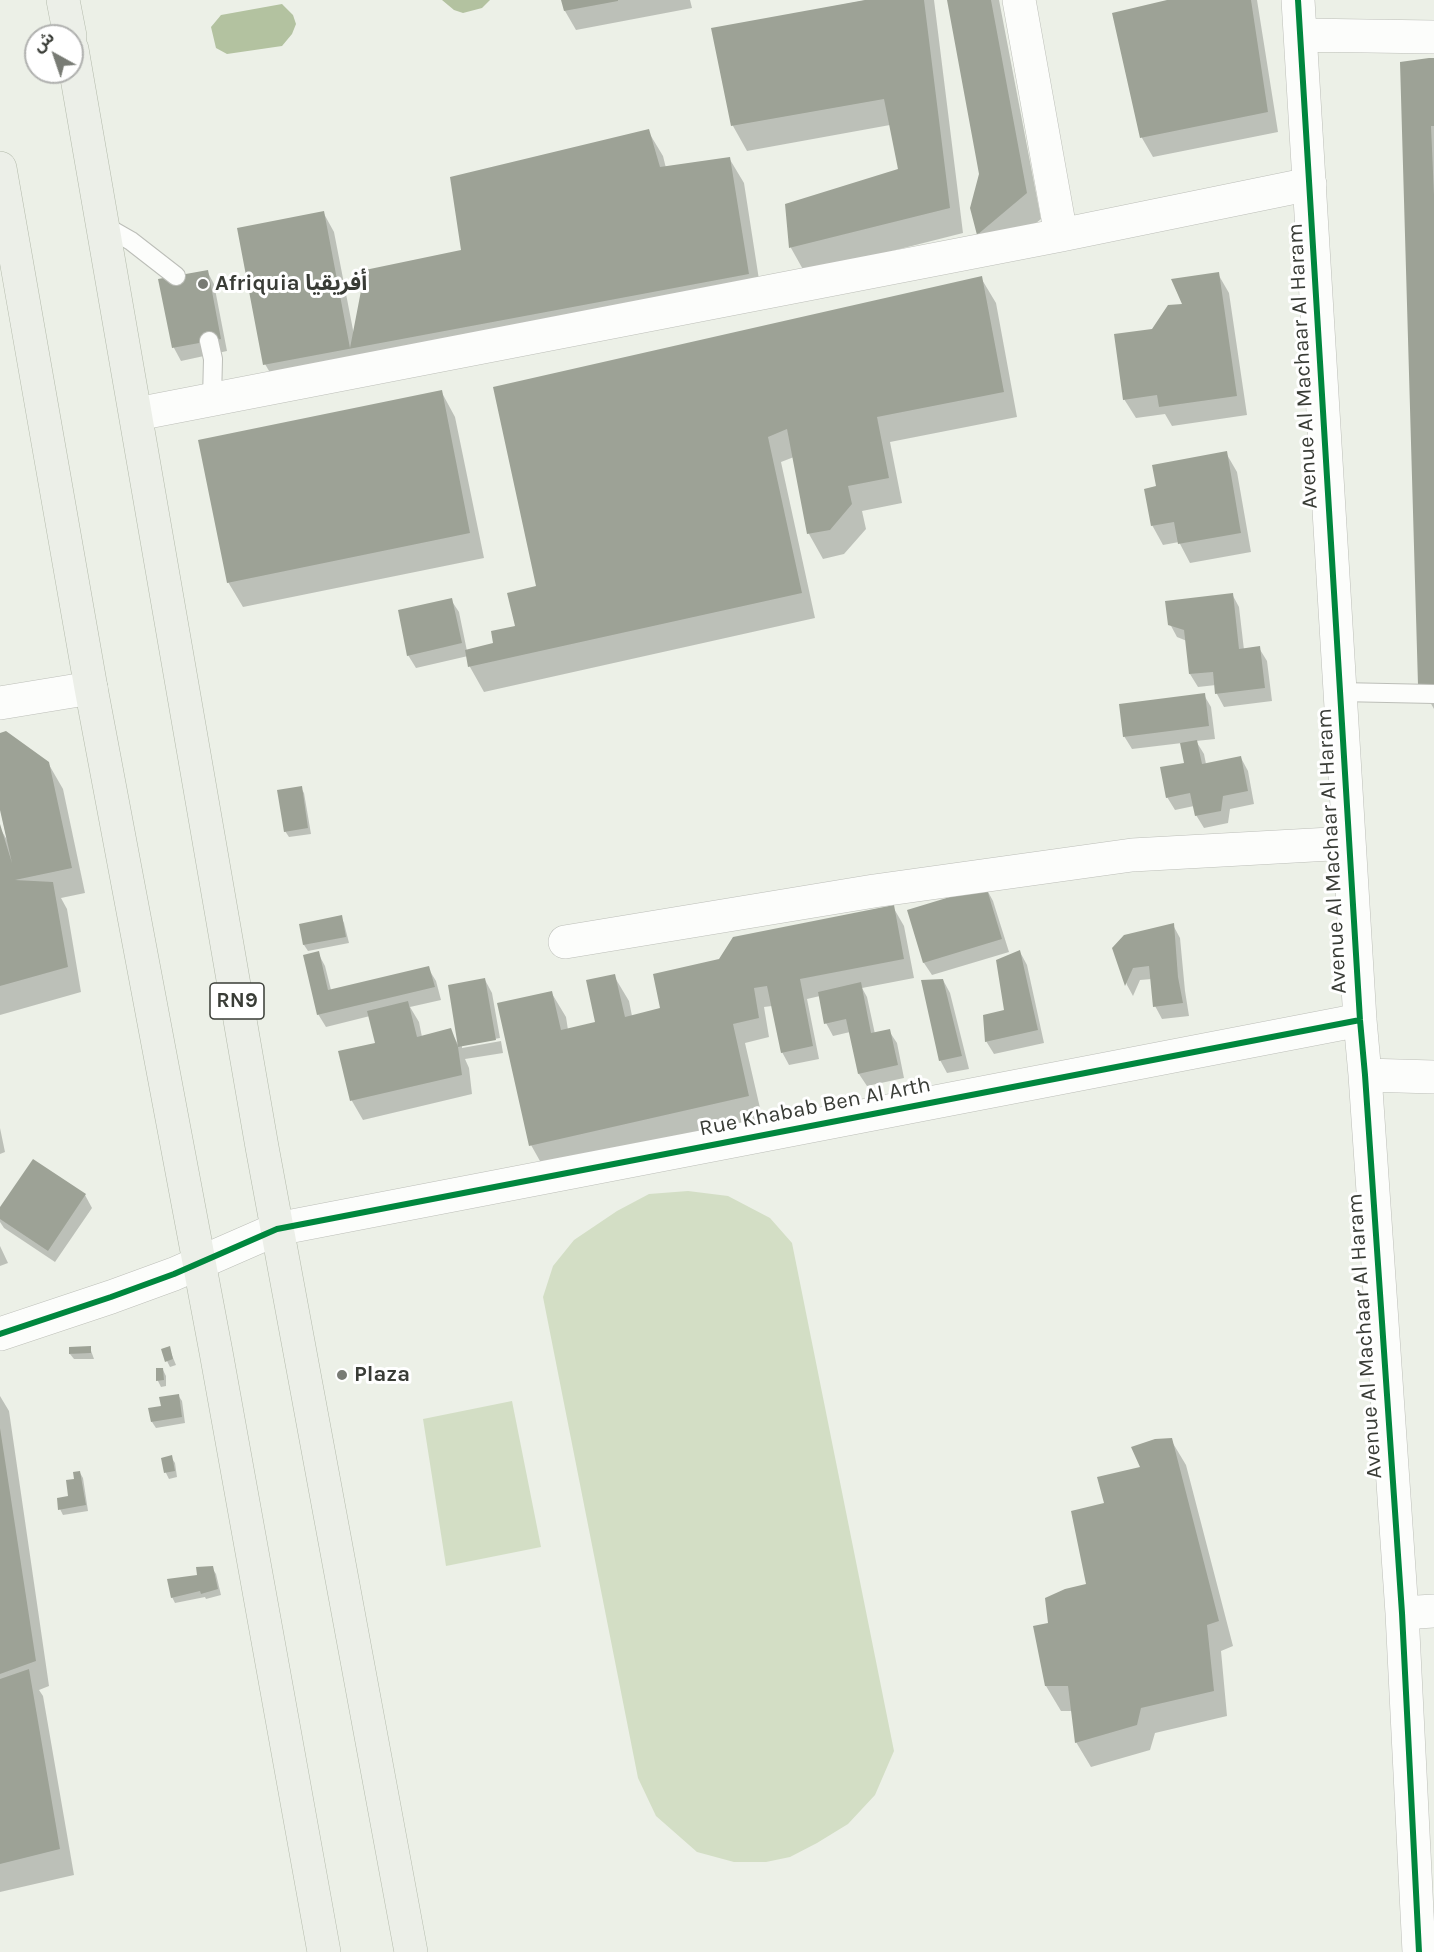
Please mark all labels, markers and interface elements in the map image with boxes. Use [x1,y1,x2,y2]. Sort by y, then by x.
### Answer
north arrow [24,24,84,84]
text: ش [29,27,58,56]
street label: Avenue Al Machaar Al Haram [1282,223,1324,509]
place label: Afriquia أفريقيا [215,271,367,297]
marker: Afriquia أفريقيا [196,277,210,291]
street label: Avenue Al Machaar Al Haram [1311,708,1353,994]
road number: RN9 [210,983,264,1019]
street label: Rue Khabab Ben Al Arth [697,1072,933,1142]
street label: Avenue Al Machaar Al Haram [1342,1192,1388,1480]
place label: Plaza [354,1362,410,1388]
marker: Plaza [335,1368,349,1382]

